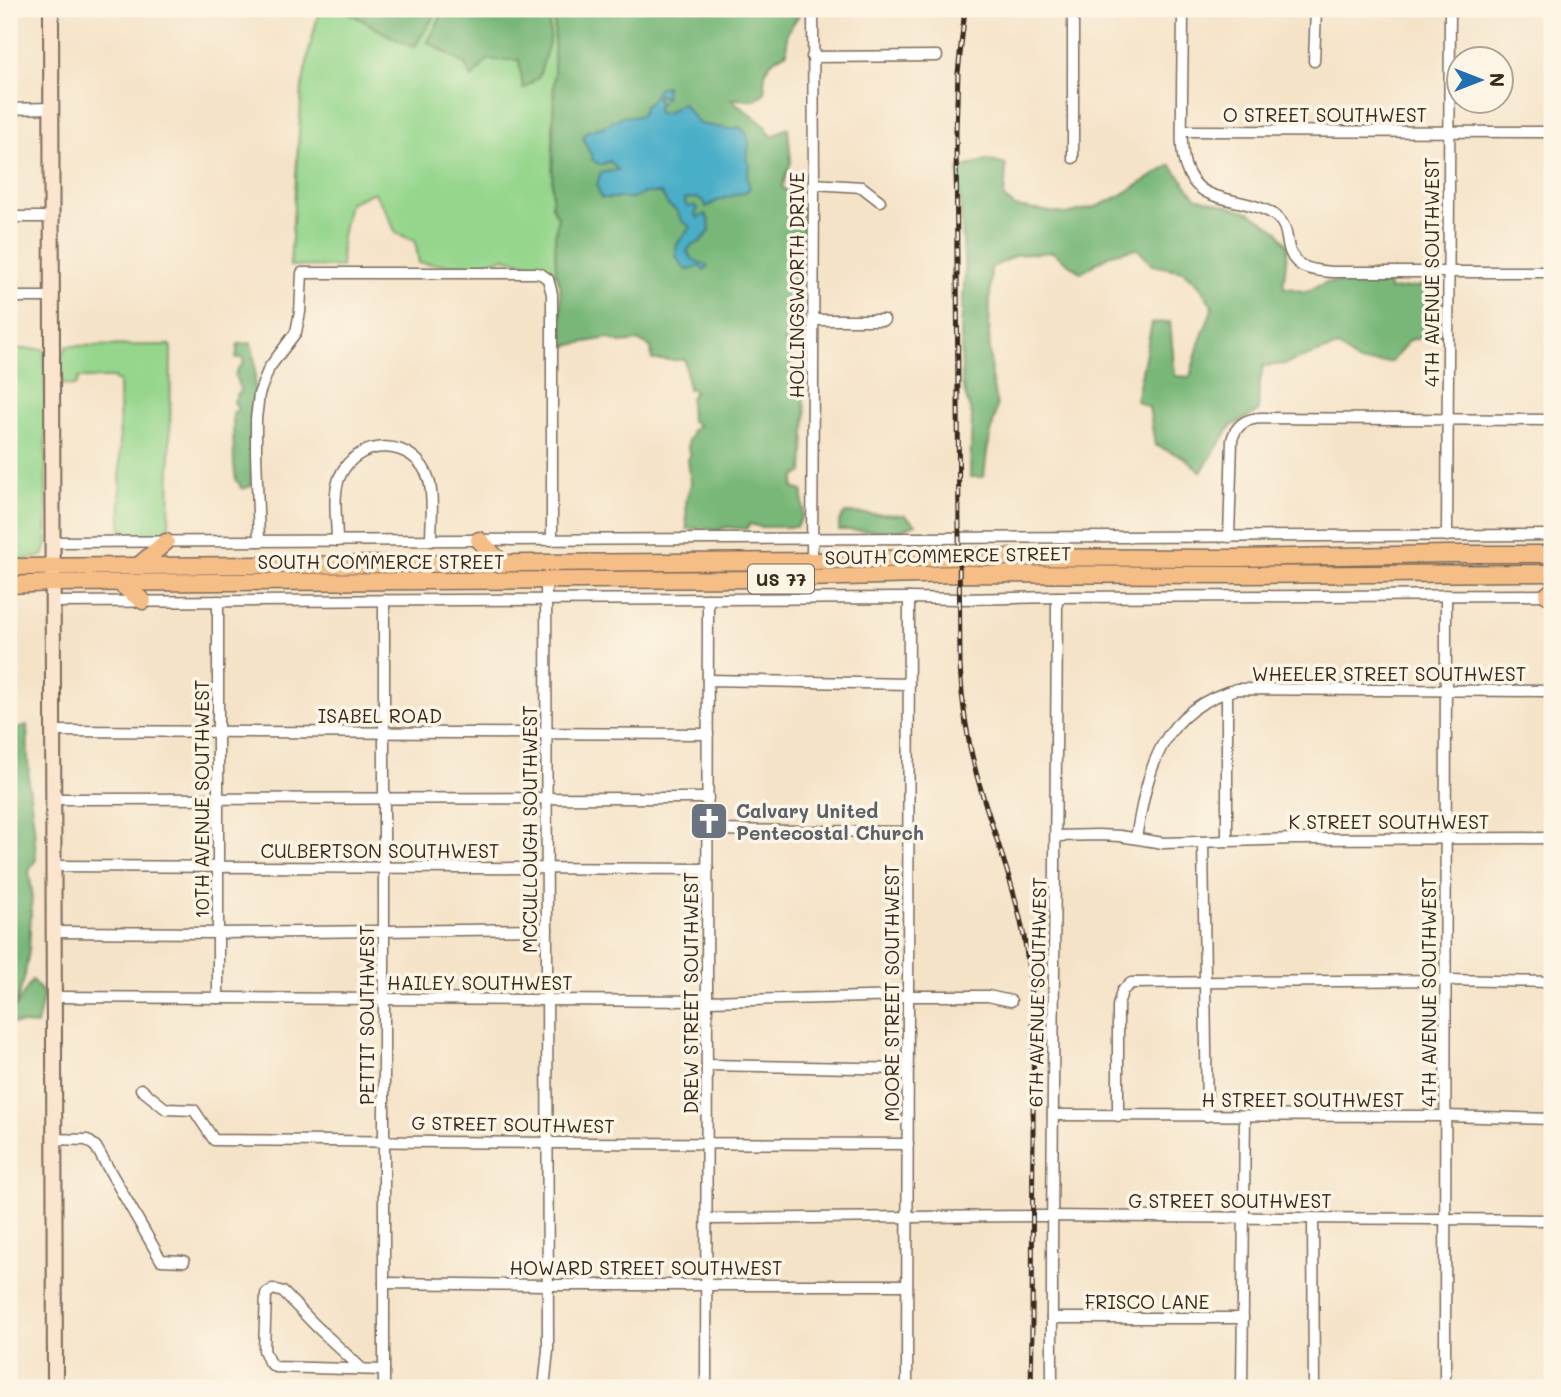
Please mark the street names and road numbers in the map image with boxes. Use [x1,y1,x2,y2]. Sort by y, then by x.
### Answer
street label: O STREET SOUTHWEST [1223,102,1427,127]
street label: 4TH AVENUE SOUTHWEST [1419,157,1444,387]
street label: HOLLINGSWORTH DRIVE [784,172,809,398]
street label: SOUTH COMMERCE STREET [824,540,1072,570]
street label: SOUTH COMMERCE STREET [258,549,504,574]
road number: US 77 [748,564,814,594]
street label: WHEELER STREET SOUTHWEST [1252,661,1526,686]
street label: 10TH AVENUE SOUTHWEST [189,680,214,918]
street label: ISABEL ROAD [318,703,442,728]
street label: MCCULLOUGH SOUTHWEST [517,705,542,953]
street label: K STREET SOUTHWEST [1289,809,1489,834]
street label: CULBERTSON SOUTHWEST [261,838,499,863]
street label: MOORE STREET SOUTHWEST [879,864,904,1122]
street label: DREW STREET SOUTHWEST [678,872,703,1114]
street label: 6TH AVENUE SOUTHWEST [1022,877,1052,1107]
street label: 4TH AVENUE SOUTHWEST [1416,877,1441,1107]
street label: PETTIT SOUTHWEST [354,925,379,1105]
street label: HAILEY SOUTHWEST [387,970,573,995]
street label: H STREET SOUTHWEST [1202,1087,1404,1112]
street label: G STREET SOUTHWEST [411,1110,615,1138]
street label: G STREET SOUTHWEST [1128,1188,1332,1213]
street label: HOWARD STREET SOUTHWEST [509,1255,783,1280]
street label: FRISCO LANE [1085,1289,1209,1314]

